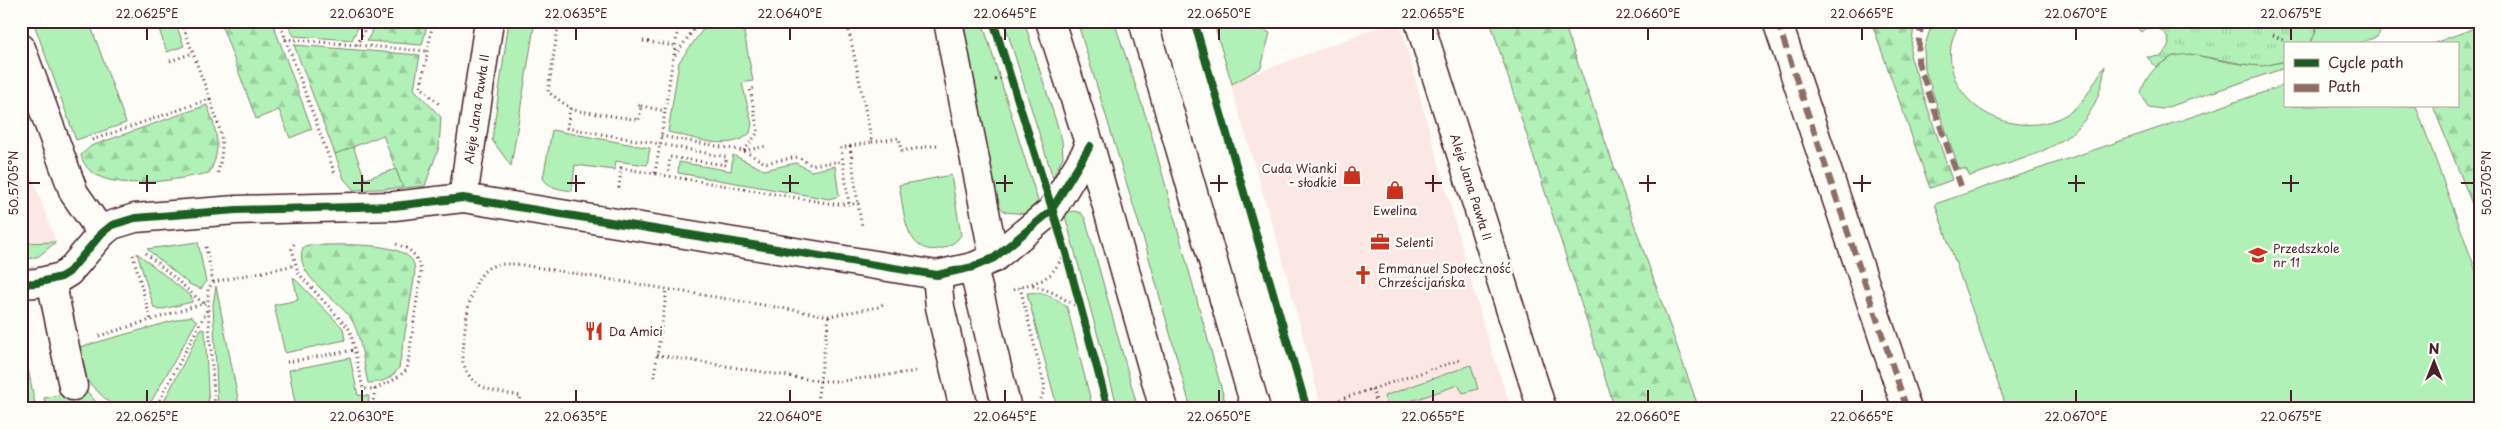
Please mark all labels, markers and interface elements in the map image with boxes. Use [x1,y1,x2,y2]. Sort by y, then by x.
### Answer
text: 22.0625°E [116,4,178,22]
text: 22.0630°E [330,4,394,22]
text: 22.0635°E [544,4,608,22]
text: 22.0640°E [758,4,823,22]
text: 22.0645°E [973,4,1037,22]
text: 22.0650°E [1187,4,1251,22]
text: 22.0655°E [1401,4,1465,22]
text: 22.0660°E [1615,4,1681,22]
text: 22.0665°E [1830,4,1894,22]
text: 22.0670°E [2044,4,2108,22]
text: 22.0675°E [2260,4,2322,22]
legend [2284,42,2458,108]
text: Cycle path [2328,50,2404,73]
street label: Aleje Jana Pawła II [459,53,493,165]
text: Path [2328,74,2360,97]
street label: Aleje Jana Pawła II [1446,131,1497,242]
text: 50.5705°N [4,151,22,216]
text: 50.5705°N [2477,151,2495,216]
place label: Cuda Wianki - słodkie [1262,159,1337,191]
shop icon: Cuda Wianki - słodkie [1341,164,1363,186]
shop icon: Ewelina [1384,179,1406,201]
place label: Ewelina [1373,201,1418,219]
office icon: Selenti [1369,231,1391,253]
place label: Selenti [1395,233,1434,251]
place label: Przedszkole nr 11 [2273,239,2340,271]
school or university icon: Przedszkole nr 11 [2247,244,2269,266]
place label: Emmanuel Społeczność Chrześcijańska [1378,259,1511,291]
church icon: Emmanuel Społeczność Chrześcijańska [1352,264,1374,286]
restaurant icon: Da Amici [583,320,605,342]
place label: Da Amici [609,322,663,340]
north arrow [2408,338,2458,388]
text: N [2428,338,2440,359]
text: 22.0625°E [116,407,178,425]
text: 22.0630°E [330,407,394,425]
text: 22.0635°E [544,407,608,425]
text: 22.0640°E [758,407,823,425]
text: 22.0645°E [973,407,1037,425]
text: 22.0650°E [1187,407,1251,425]
text: 22.0655°E [1401,407,1465,425]
text: 22.0660°E [1615,407,1681,425]
text: 22.0665°E [1830,407,1894,425]
text: 22.0670°E [2044,407,2108,425]
text: 22.0675°E [2260,407,2322,425]

